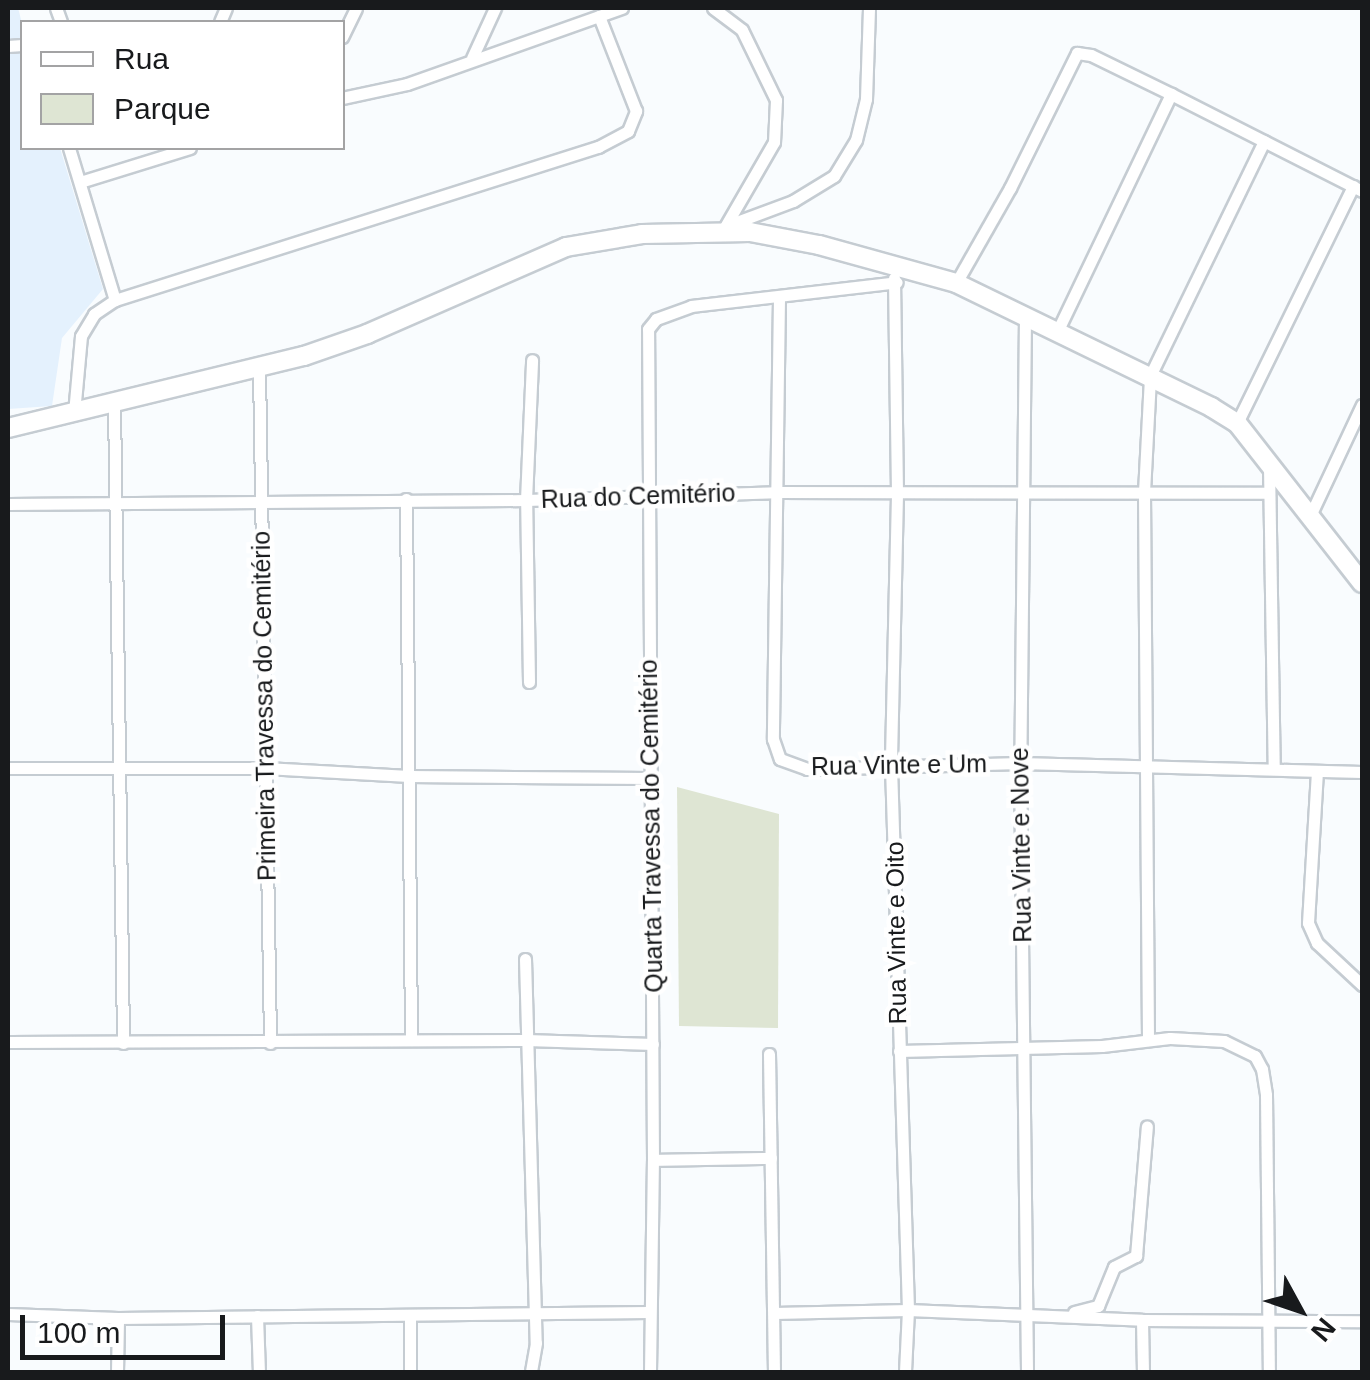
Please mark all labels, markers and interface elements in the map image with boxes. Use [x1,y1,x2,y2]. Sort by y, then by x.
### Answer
legend [20,20,345,150]
text: Rua [114,42,169,75]
text: Parque [114,92,211,125]
street label: Rua do Cemitério [540,478,736,514]
street label: Primeira Travessa do Cemitério [246,530,282,882]
street label: Quarta Travessa do Cemitério [633,659,669,993]
street label: Rua Vinte e Nove [1004,747,1038,943]
street label: Rua Vinte e Um [811,748,987,782]
street label: Rua Vinte e Oito [879,841,913,1025]
north arrow [1250,1260,1350,1360]
scale bar [25,1295,230,1357]
text: N [1305,1312,1342,1347]
text: 100 m [37,1316,120,1349]

